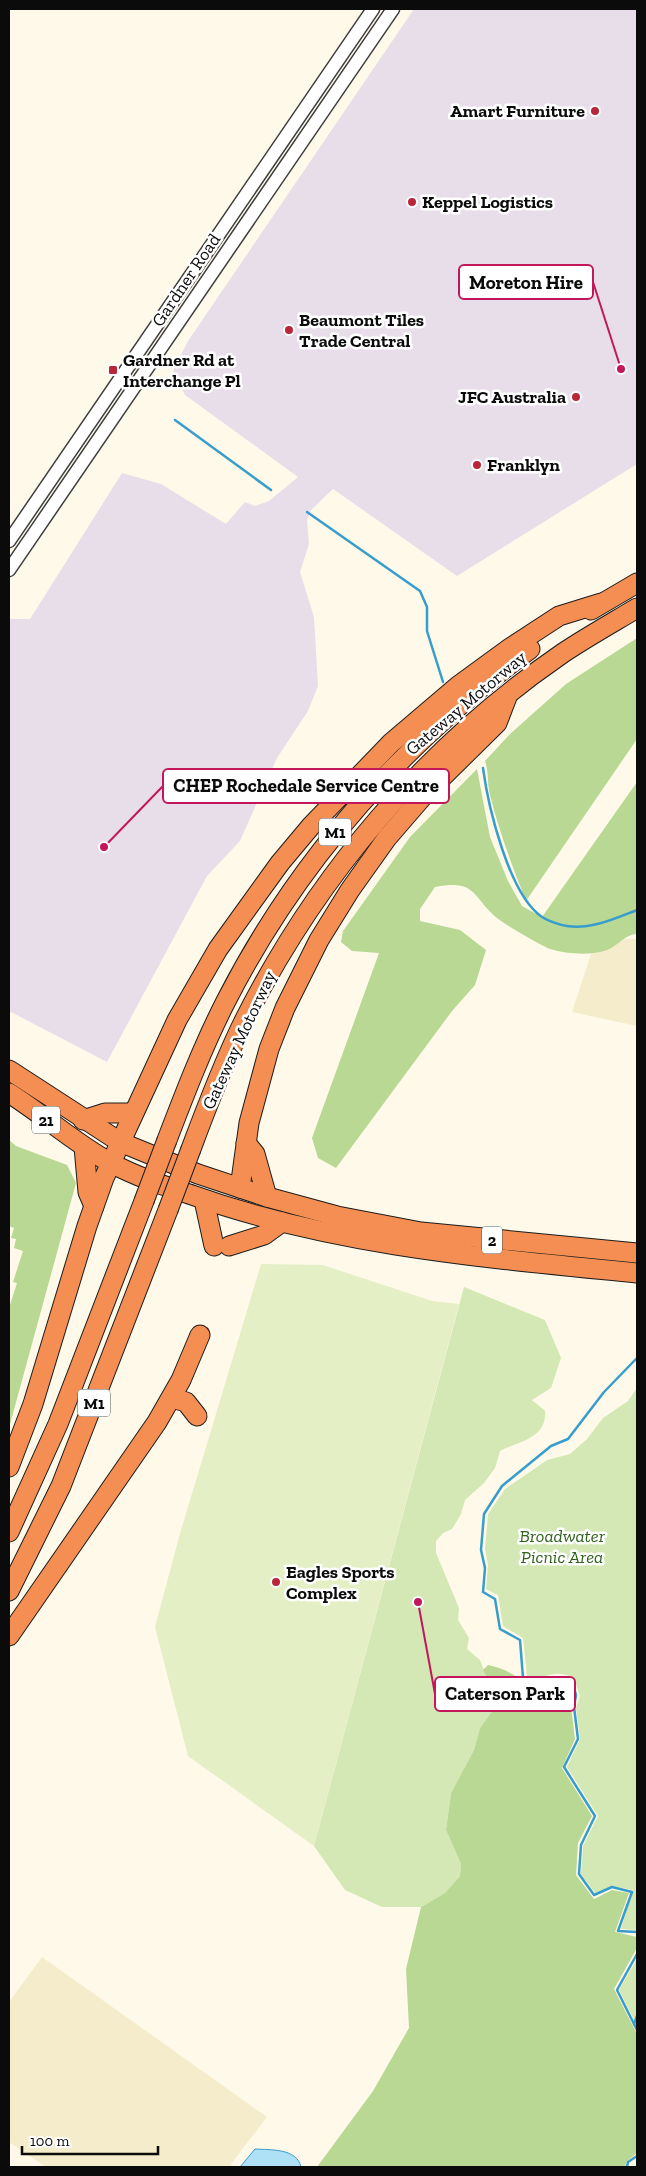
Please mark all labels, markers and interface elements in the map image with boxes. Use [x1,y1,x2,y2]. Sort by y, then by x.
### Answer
place label: Amart Furniture [450,100,585,122]
marker: Amart Furniture [589,105,601,117]
place label: Keppel Logistics [422,191,553,213]
marker: Keppel Logistics [406,196,418,208]
street label: Gardner Road [147,229,225,331]
callout: Moreton Hire [459,265,593,299]
text: Moreton Hire [469,271,583,294]
place label: Beaumont Tiles Trade Central [299,309,424,352]
marker: Beaumont Tiles Trade Central [283,324,295,336]
place label: Gardner Rd at Interchange Pl [123,349,241,392]
marker: Gardner Rd at Interchange Pl [107,364,119,376]
place label: JFC Australia [458,386,566,408]
marker: JFC Australia [570,391,582,403]
place label: Franklyn [487,454,560,476]
marker: Franklyn [471,459,483,471]
street label: Gateway Motorway [401,646,531,760]
callout: CHEP Rochedale Service Centre [163,769,449,803]
text: CHEP Rochedale Service Centre [173,774,439,797]
road number: M1 [319,819,351,846]
street label: Gateway Motorway [197,966,281,1113]
road number: 21 [32,1106,60,1134]
road number: 2 [482,1226,502,1254]
road number: M1 [78,1390,110,1416]
park label: Broadwater Picnic Area [519,1525,606,1568]
place label: Eagles Sports Complex [286,1561,395,1604]
marker: Eagles Sports Complex [270,1576,282,1588]
callout: Caterson Park [435,1677,575,1711]
text: Caterson Park [445,1682,566,1705]
scale bar [22,2124,159,2156]
text: 100 m [30,2132,69,2150]

